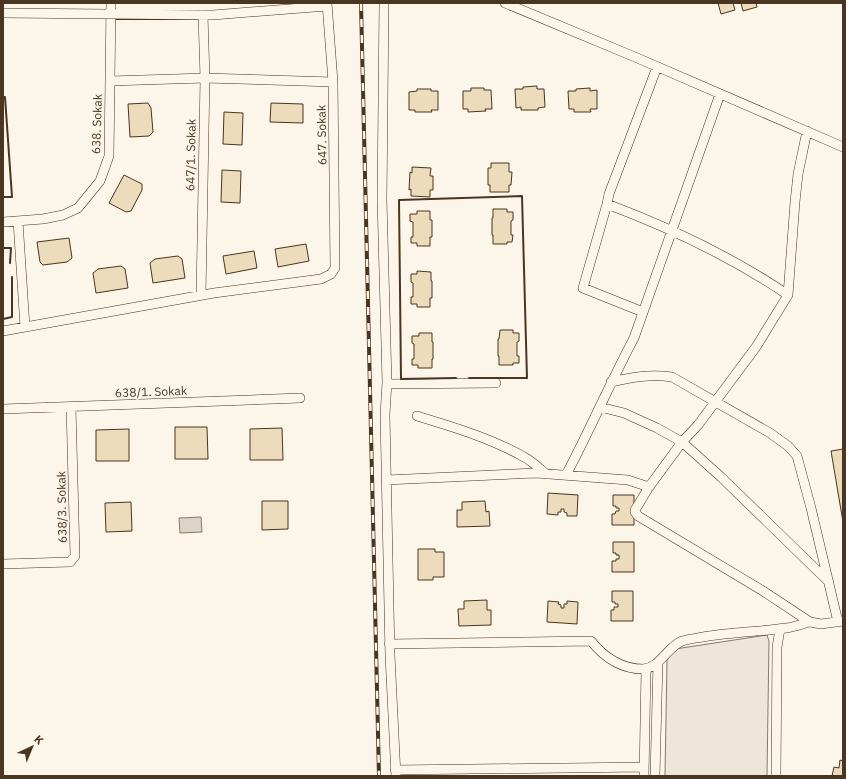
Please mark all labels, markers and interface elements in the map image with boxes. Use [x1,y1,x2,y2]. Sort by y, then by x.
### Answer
street label: 638. Sokak [88,93,105,154]
street label: 647. Sokak [313,104,330,165]
street label: 647/1. Sokak [182,118,199,191]
street label: 638/1. Sokak [115,383,188,400]
street label: 638/3. Sokak [53,470,70,543]
north arrow [12,727,52,767]
text: K [31,732,47,748]

